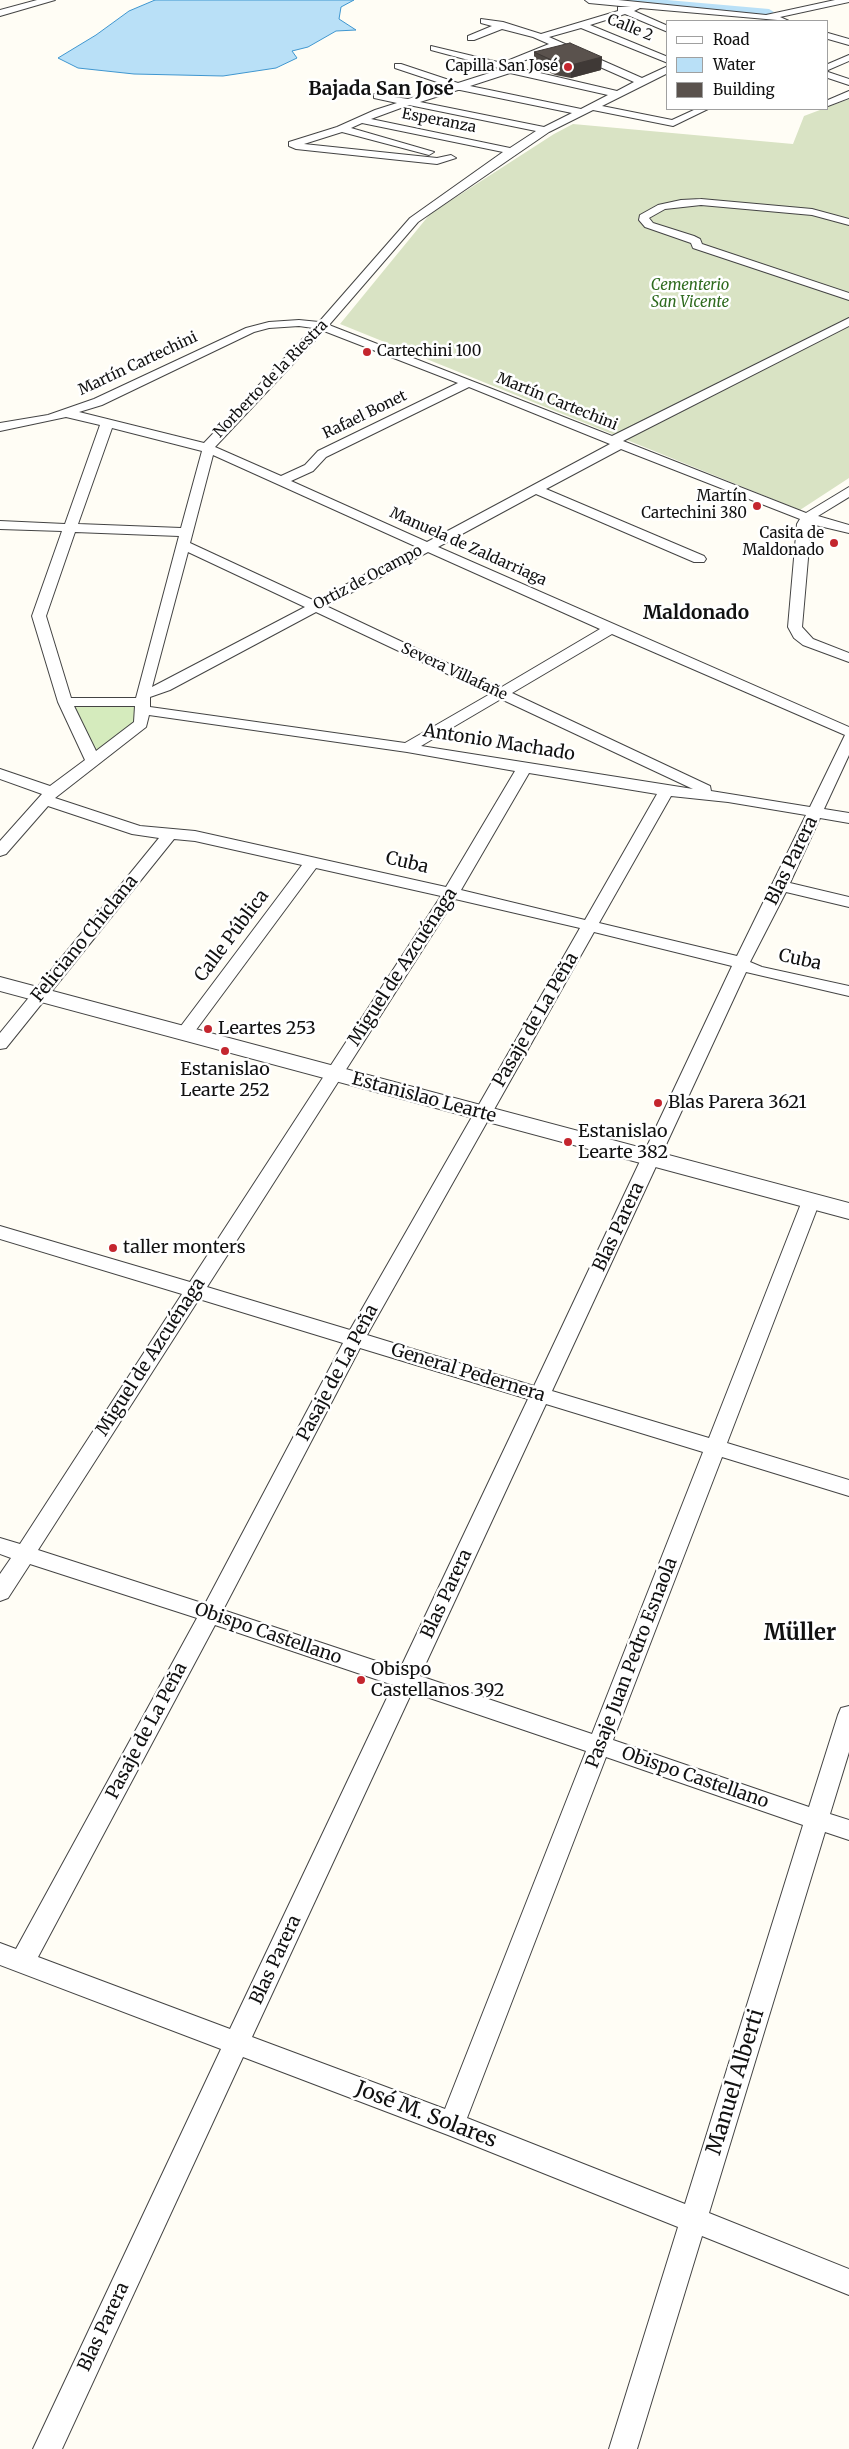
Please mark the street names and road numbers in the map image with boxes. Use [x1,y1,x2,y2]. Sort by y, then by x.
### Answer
street label: Calle 2 [605,11,655,45]
street label: Esperanza [400,105,478,137]
street label: Norberto de la Riestra [210,316,332,442]
street label: Martín Cartechini [76,329,200,399]
street label: Martín Cartechini [494,369,620,435]
street label: Rafael Bonet [320,387,410,443]
street label: Manuela de Zaldarriaga [387,504,549,590]
street label: Ortiz de Ocampo [311,542,425,614]
street label: Severa Villafañe [398,640,510,704]
street label: Antonio Machado [422,720,576,766]
street label: Blas Parera [761,813,823,909]
street label: Cuba [384,848,430,878]
street label: Feliciano Chiclana [27,871,143,1007]
street label: Miguel de Azcuénaga [344,884,462,1050]
street label: Calle Pública [190,886,274,986]
street label: Cuba [777,945,823,975]
street label: Pasaje de La Peña [489,949,583,1091]
street label: Estanislao Learte [350,1068,498,1128]
street label: Blas Parera [589,1179,649,1275]
street label: Miguel de Azcuénaga [92,1274,210,1440]
street label: Pasaje de La Peña [293,1301,383,1445]
street label: General Pedernera [388,1339,548,1407]
street label: Blas Parera [417,1546,477,1642]
street label: Pasaje Juan Pedro Esnaola [582,1555,682,1771]
street label: Obispo Castellano [192,1599,344,1669]
street label: Pasaje de La Peña [102,1659,192,1803]
street label: Obispo Castellano [619,1743,771,1813]
street label: Blas Parera [246,1912,306,2008]
street label: Manuel Alberti [702,2006,770,2158]
street label: José M. Solares [352,2076,500,2154]
street label: Blas Parera [74,2279,134,2375]

